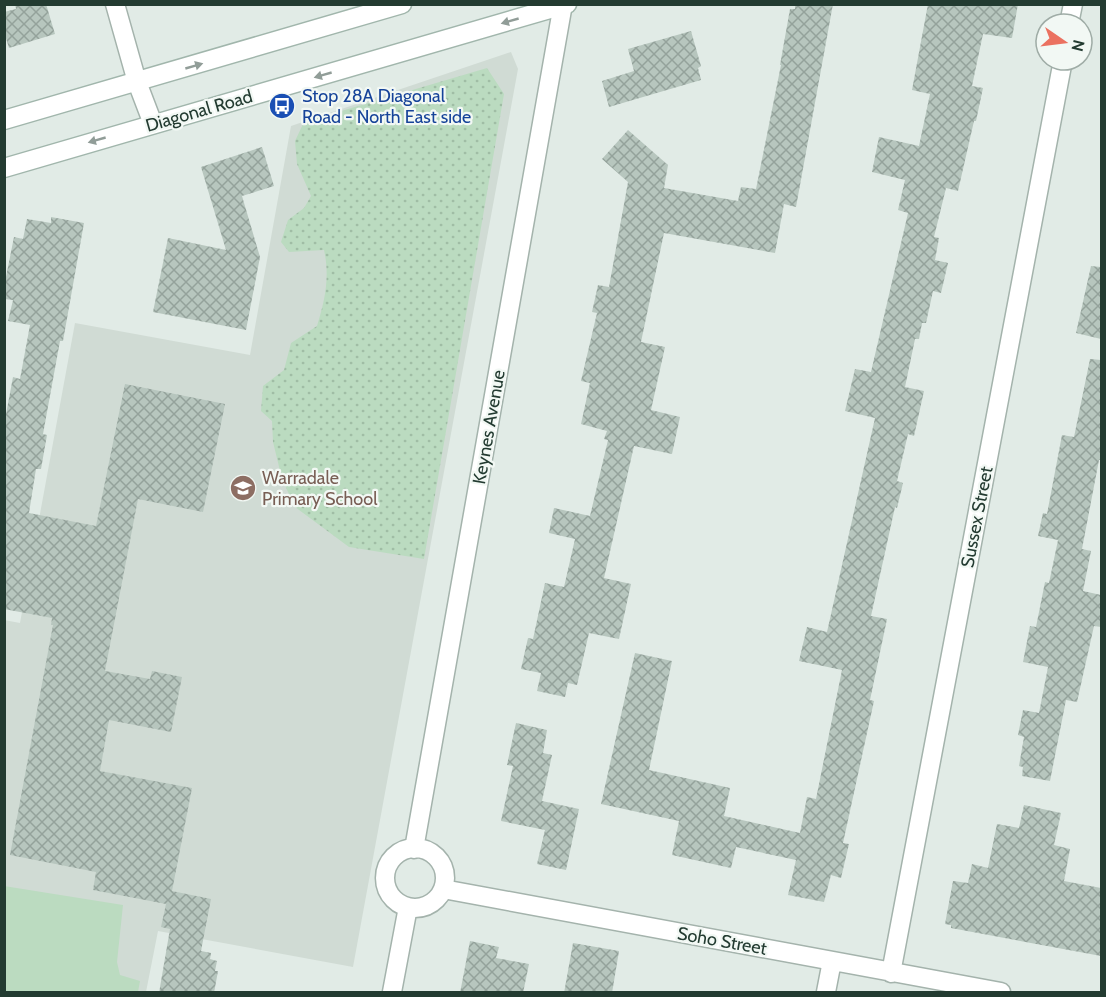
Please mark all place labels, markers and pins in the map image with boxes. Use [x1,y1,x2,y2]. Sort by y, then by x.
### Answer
place label: Stop 28A Diagonal Road - North East side [302,85,471,128]
bus stop icon: Stop 28A Diagonal Road - North East side [267,91,297,121]
place label: Warradale Primary School [262,467,378,510]
school or university icon: Warradale Primary School [228,473,258,503]

